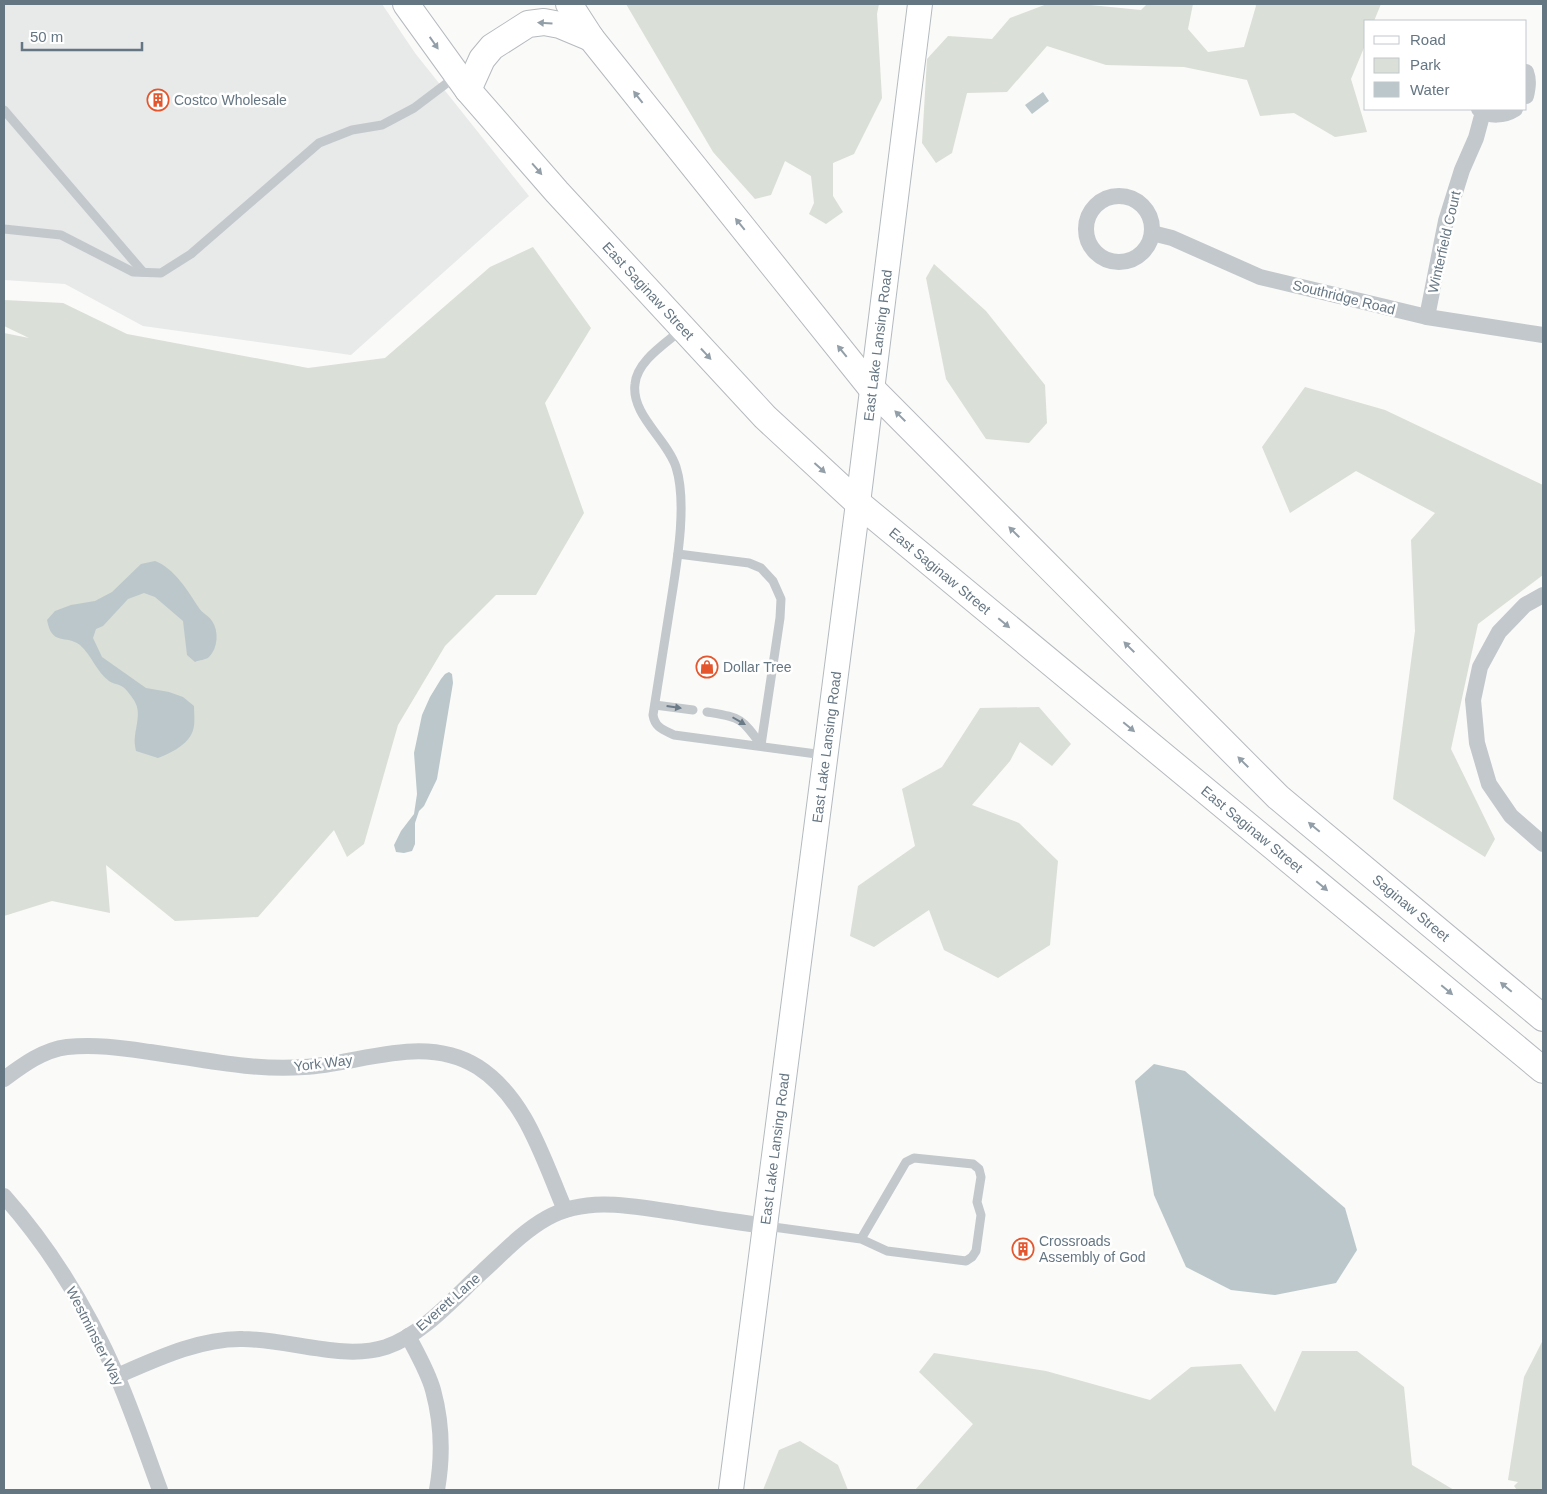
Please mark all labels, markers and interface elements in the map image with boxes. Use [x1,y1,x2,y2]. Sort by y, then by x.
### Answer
one-way arrow [537,19,553,27]
scale bar [22,20,142,52]
legend [1364,20,1527,110]
text: 50 m [30,28,63,45]
text: Road [1410,31,1446,48]
one-way arrow [429,37,439,50]
text: Park [1410,56,1441,73]
text: Water [1410,81,1449,98]
building icon: Costco Wholesale [146,88,170,112]
one-way arrow [633,91,644,104]
place label: Costco Wholesale [174,92,287,108]
one-way arrow [531,163,543,175]
street label: Winterfield Court [1424,189,1464,295]
one-way arrow [735,218,746,231]
street label: East Saginaw Street [599,239,697,343]
street label: East Lake Lansing Road [860,269,895,422]
street label: Southridge Road [1291,277,1397,317]
one-way arrow [836,345,847,358]
one-way arrow [700,347,712,359]
one-way arrow [894,411,906,423]
one-way arrow [814,462,826,474]
street label: East Saginaw Street [886,524,994,618]
one-way arrow [1008,526,1020,538]
one-way arrow [997,618,1010,629]
one-way arrow [1123,641,1135,653]
shop icon: Dollar Tree [695,655,719,679]
place label: Dollar Tree [723,659,792,675]
street label: East Lake Lansing Road [809,670,844,824]
one-way arrow [666,704,682,712]
one-way arrow [733,716,746,725]
one-way arrow [1122,721,1135,732]
one-way arrow [1237,756,1249,768]
street label: East Saginaw Street [1198,783,1306,876]
one-way arrow [1308,822,1320,833]
street label: Saginaw Street [1369,871,1453,945]
one-way arrow [1315,880,1328,891]
one-way arrow [1500,982,1513,993]
one-way arrow [1440,984,1453,995]
street label: York Way [293,1051,353,1075]
street label: East Lake Lansing Road [757,1072,793,1226]
place label: Crossroads Assembly of God [1039,1233,1146,1265]
building icon: Crossroads Assembly of God [1011,1237,1035,1261]
street label: Everett Lane [413,1270,483,1334]
street label: Westminster Way [63,1284,127,1388]

